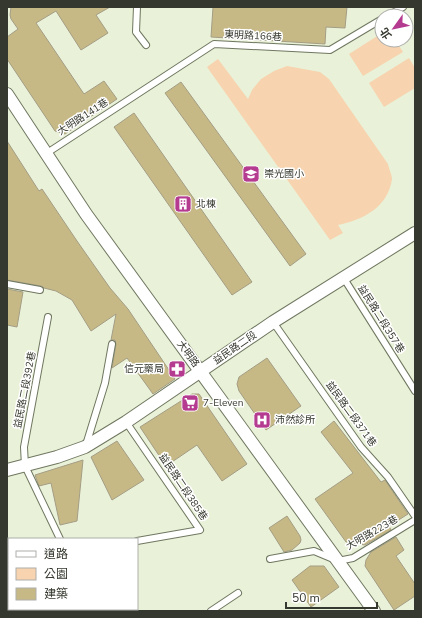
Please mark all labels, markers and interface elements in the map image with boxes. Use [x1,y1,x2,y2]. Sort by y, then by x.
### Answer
north arrow [374,8,414,48]
text: 北 [377,24,395,42]
street label: 東明路166巷 [224,27,282,45]
street label: 大明路141巷 [55,95,111,139]
school or university icon: 崇光國小 [241,164,261,184]
place label: 崇光國小 [264,167,304,181]
building icon: 北棟 [173,194,193,214]
place label: 北棟 [196,197,216,211]
street label: 益民路二段357巷 [354,282,408,356]
street label: 益民路二段 [210,328,260,368]
street label: 大明路 [174,338,202,370]
street label: 益民路二段392巷 [11,350,39,430]
pharmacy icon: 信元藥局 [167,359,187,379]
place label: 信元藥局 [124,362,164,376]
street label: 益民路二段371巷 [322,378,380,450]
supermarket icon: 7-Eleven [180,393,200,413]
place label: 7-Eleven [203,396,243,410]
hospital icon: 沛然診所 [252,410,272,430]
place label: 沛然診所 [275,413,315,427]
street label: 益民路二段385巷 [155,451,211,523]
street label: 大明路223巷 [343,512,401,554]
legend [8,538,138,610]
text: 道路 [44,546,68,562]
text: 公園 [44,566,68,582]
scale bar [286,584,377,610]
text: 建築 [44,586,68,602]
text: 50 m [292,590,320,606]

